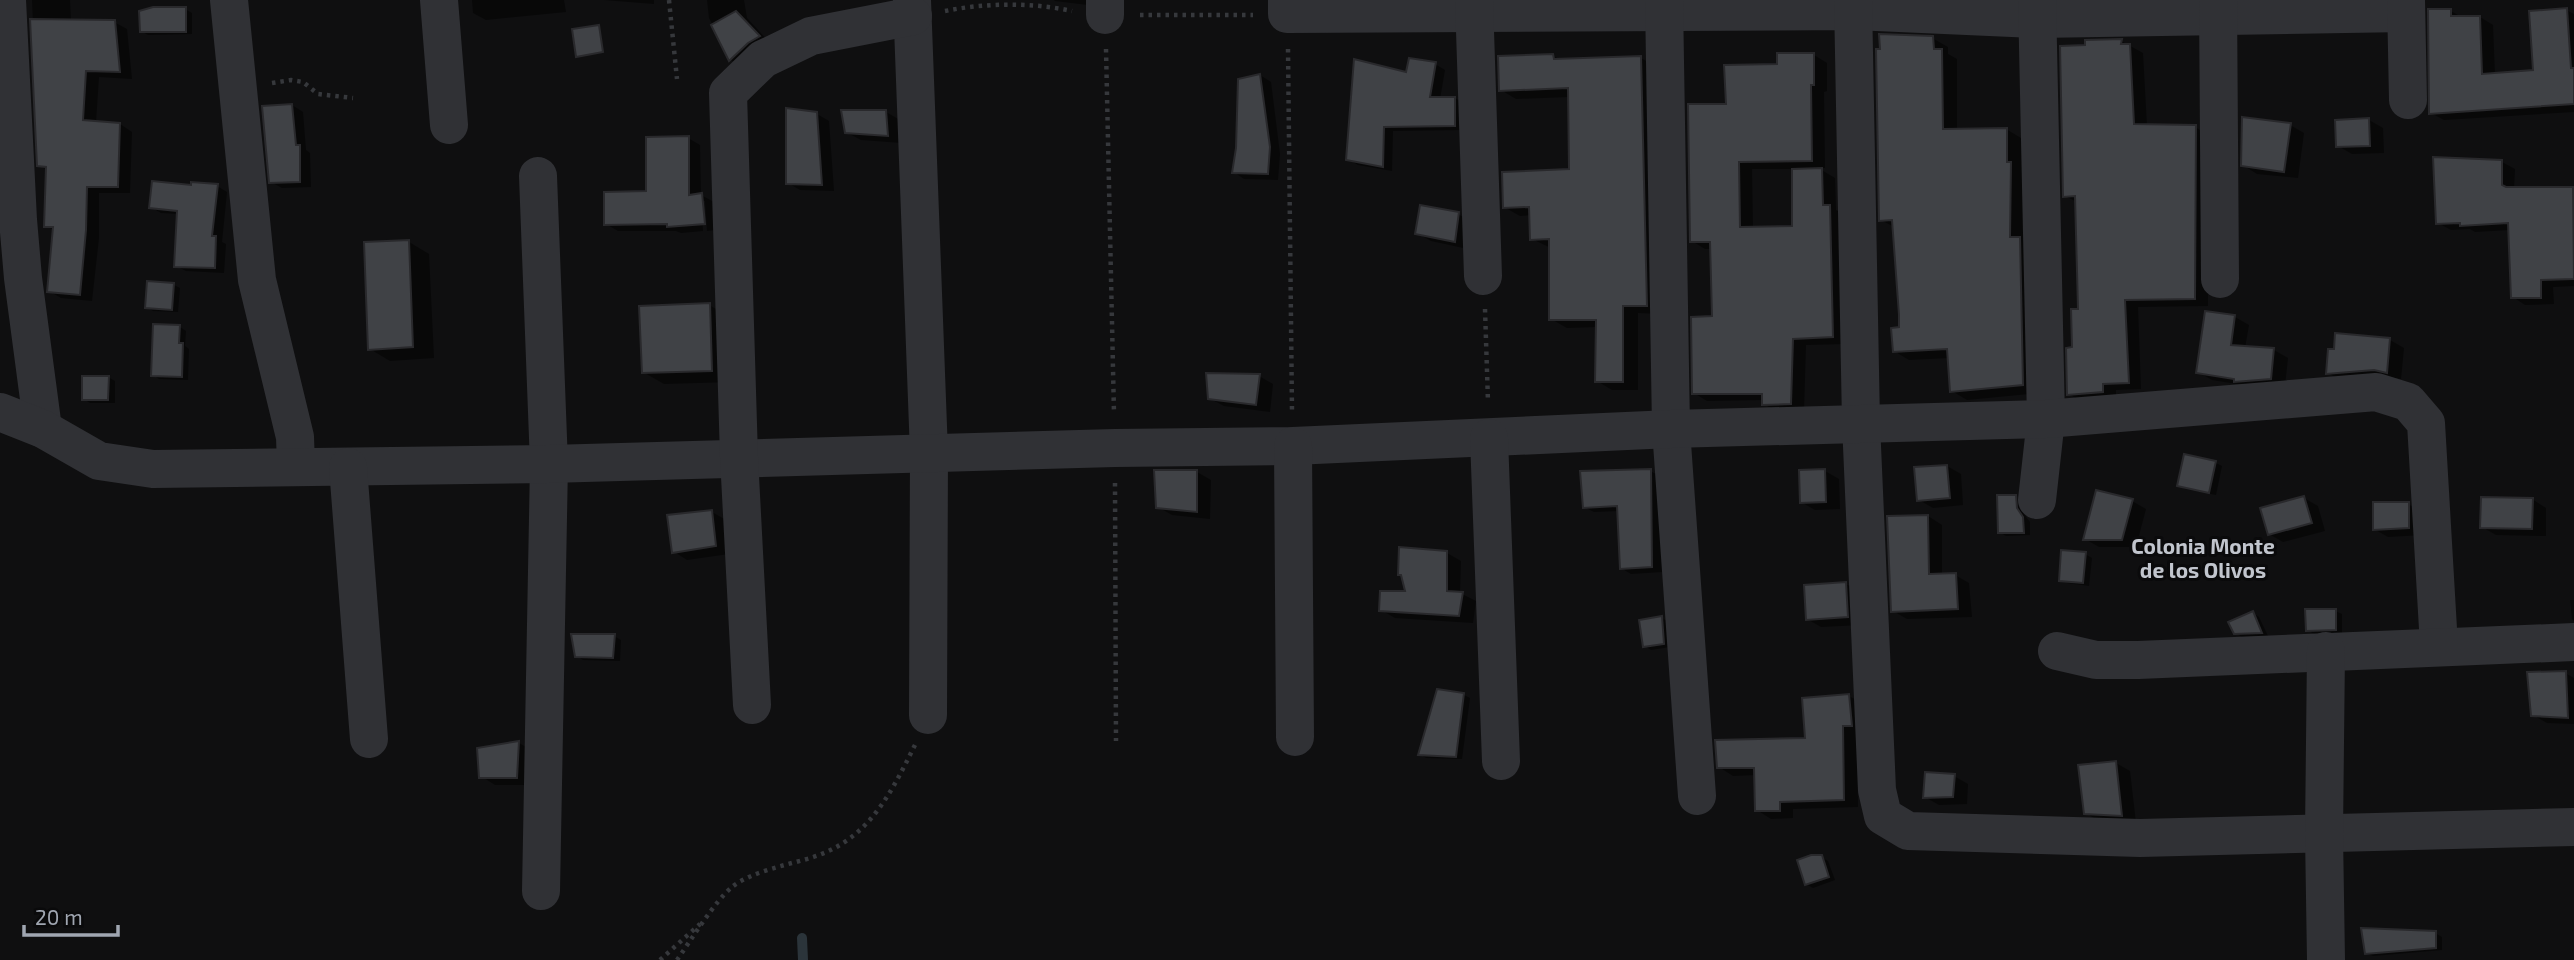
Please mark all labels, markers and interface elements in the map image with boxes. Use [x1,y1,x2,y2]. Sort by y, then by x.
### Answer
district label: Colonia Monte de los Olivos [2131,533,2275,582]
scale bar [24,894,119,938]
text: 20 m [35,904,83,929]

